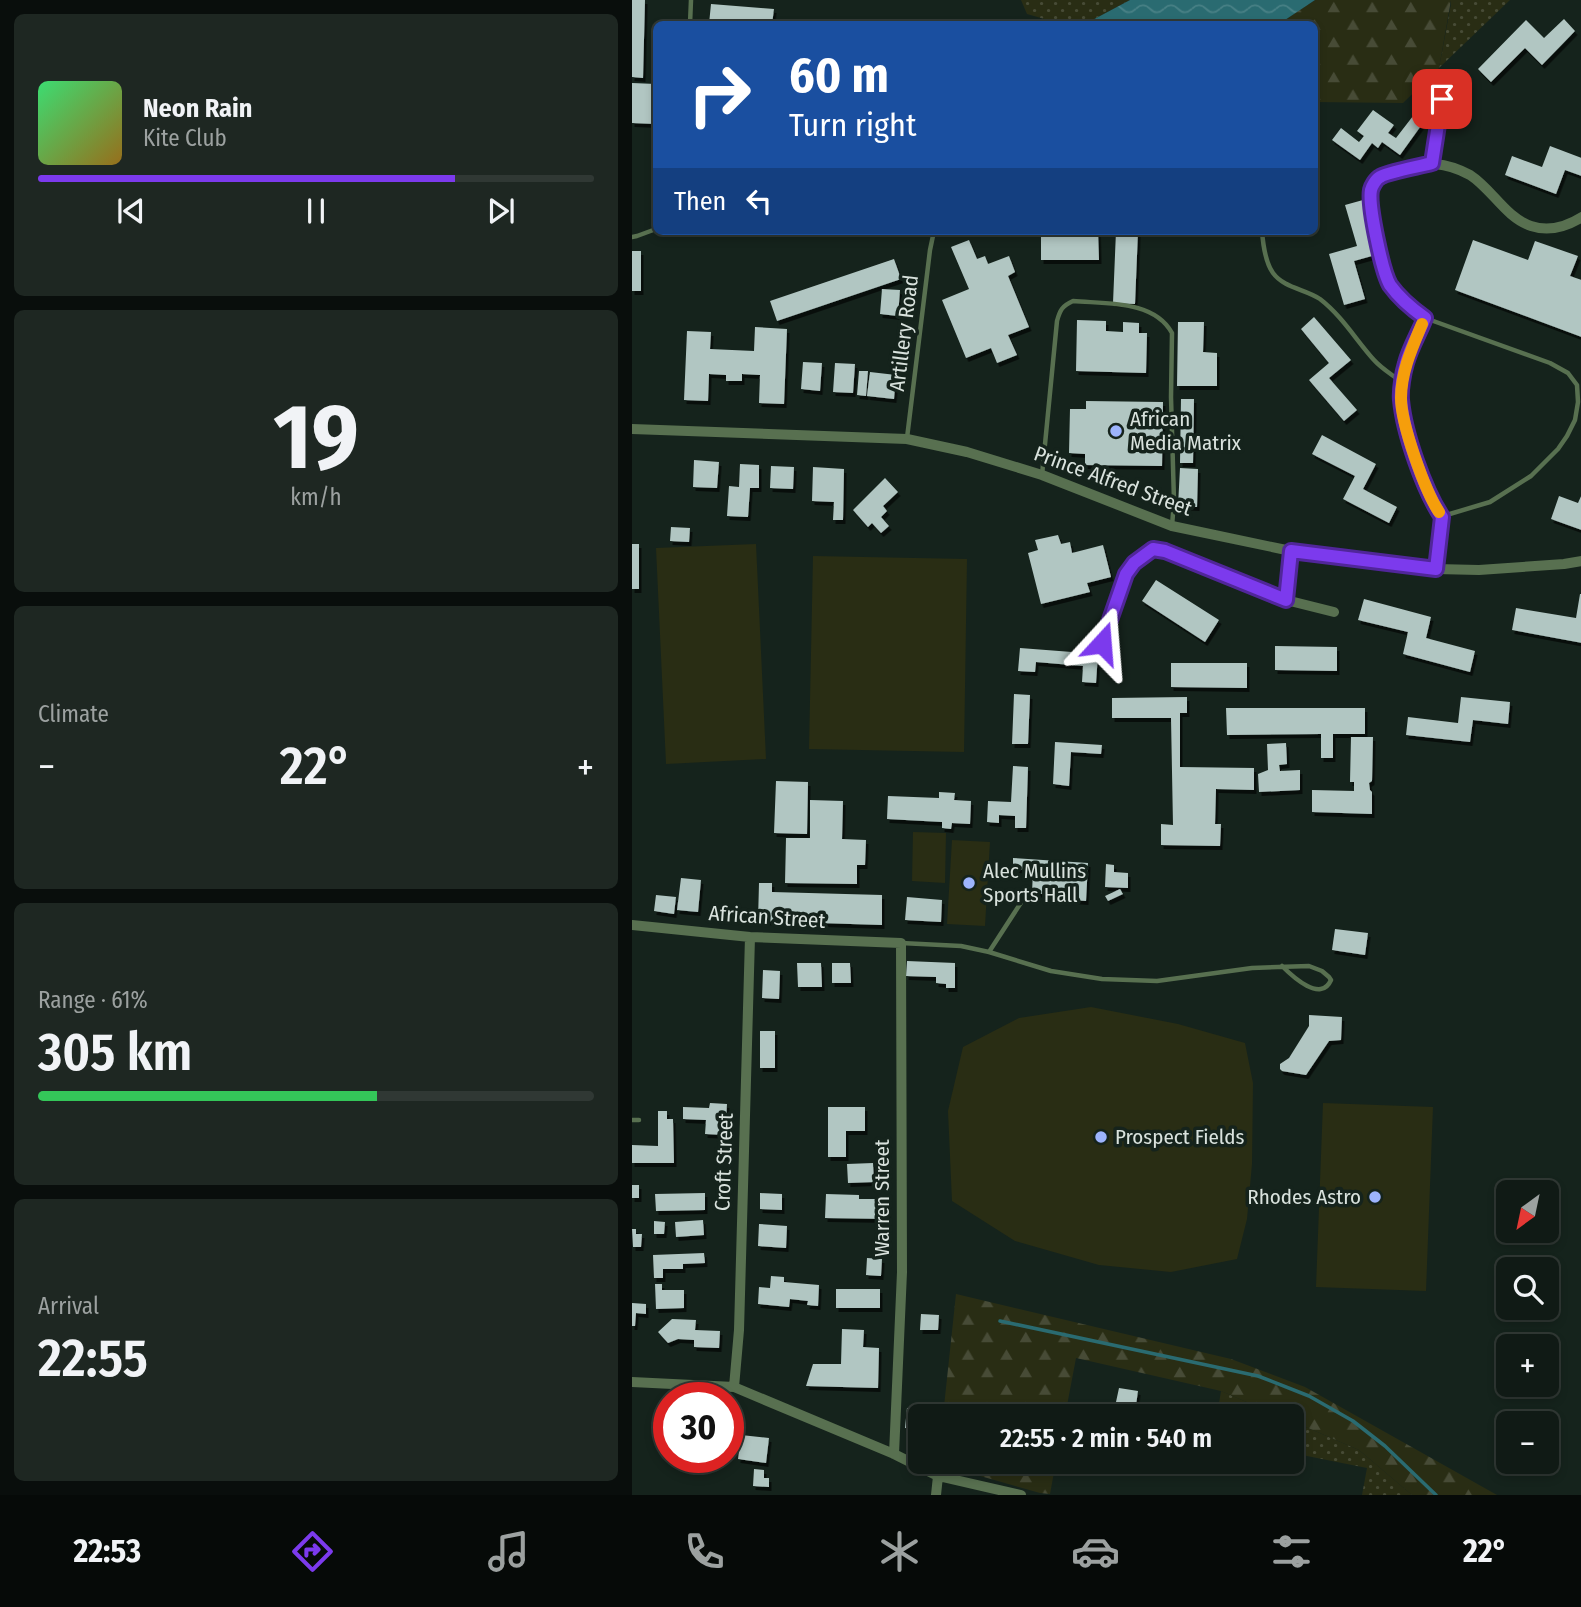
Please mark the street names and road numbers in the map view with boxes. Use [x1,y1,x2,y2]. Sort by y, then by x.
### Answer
street label: Artillery Road [884,273,924,393]
street label: Prince Alfred Street [1031,440,1196,522]
street label: African Street [708,900,826,934]
street label: Croft Street [709,1112,739,1211]
street label: Warren Street [869,1139,895,1257]

